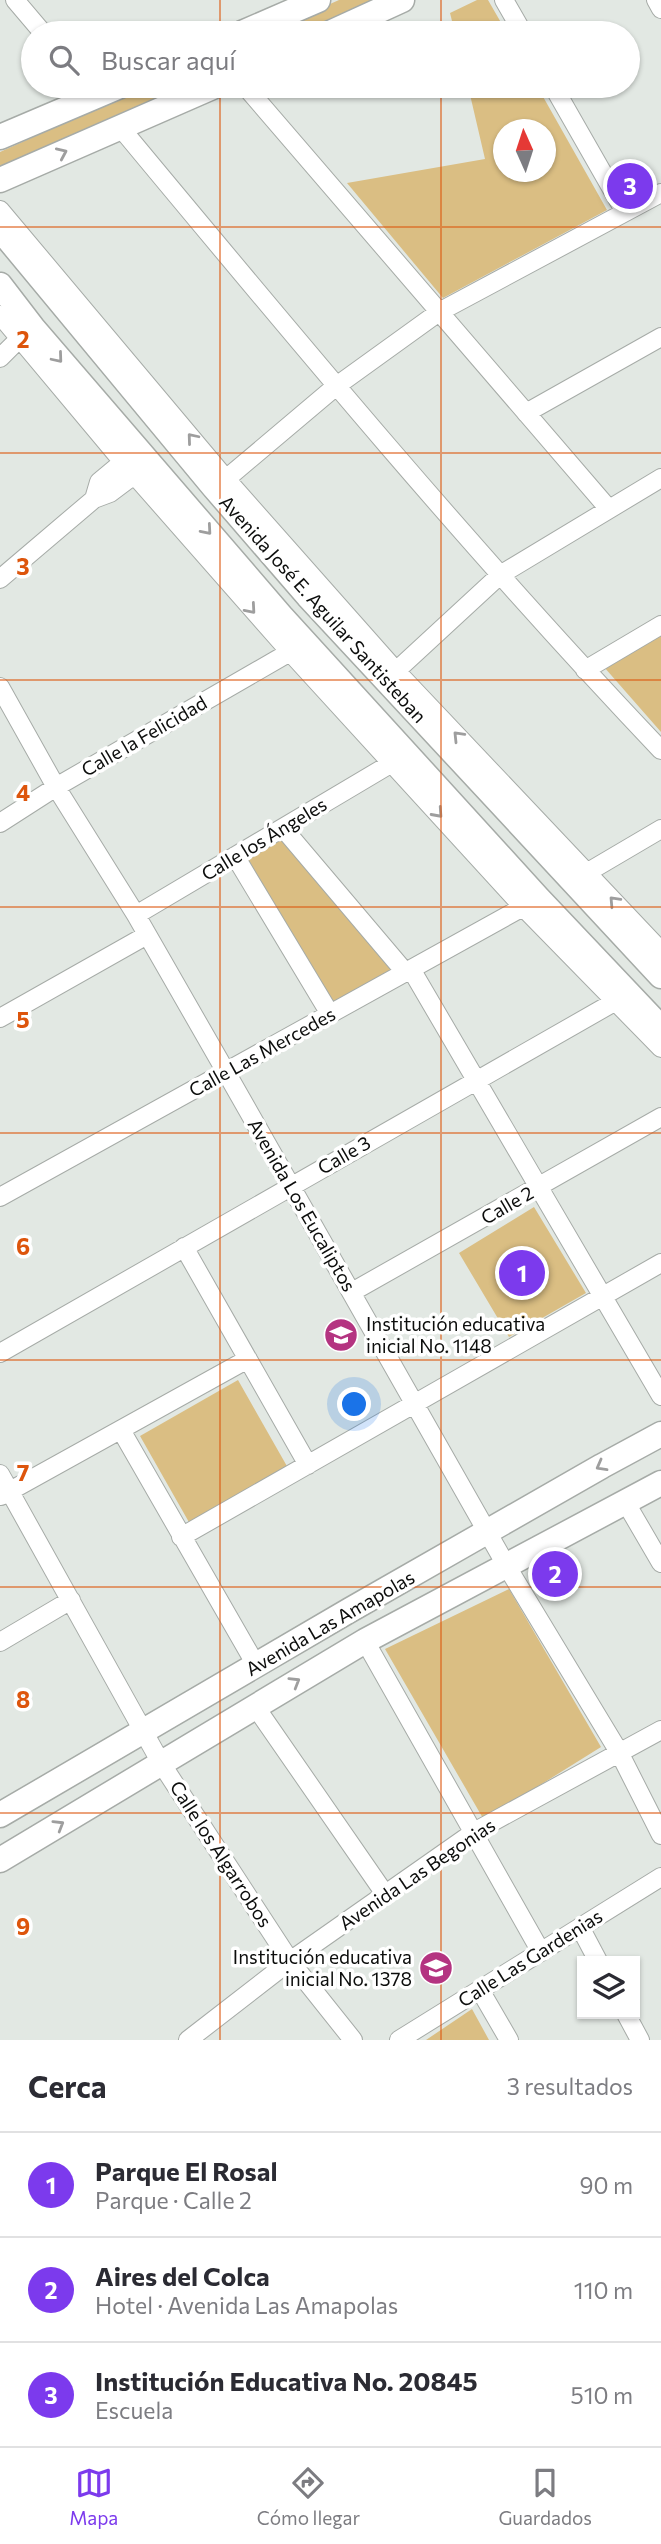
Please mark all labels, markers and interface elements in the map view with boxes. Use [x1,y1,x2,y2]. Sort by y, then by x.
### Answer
search box [21,21,640,98]
icon: search [45,41,83,79]
text: Buscar aquí [101,44,236,75]
north arrow [493,119,556,182]
one-way arrow [56,147,68,161]
pin: 3 [607,160,653,212]
text: 2 [16,325,30,353]
one-way arrow [50,349,62,362]
one-way arrow [188,434,200,447]
street label: Avenida José E. Aguilar Santisteban [215,490,432,727]
one-way arrow [199,522,211,535]
text: 3 [16,552,30,580]
one-way arrow [243,601,256,614]
street label: Calle la Felicidad [77,690,211,781]
one-way arrow [453,731,466,744]
text: 4 [16,778,30,806]
street label: Calle los Ángeles [197,792,331,885]
one-way arrow [430,805,442,818]
one-way arrow [610,896,623,909]
street label: Calle Las Mercedes [185,1002,339,1101]
text: 5 [16,1005,30,1033]
street label: Avenida Los Eucaliptos [243,1114,361,1295]
street label: Calle 3 [313,1130,374,1179]
street label: Calle 2 [476,1180,537,1229]
text: 6 [16,1232,30,1260]
pin: 1 [499,1247,545,1299]
place label: Institución educativa inicial No. 1148 [366,1312,545,1357]
school or university icon: Institución educativa inicial No. 1148 [322,1316,360,1354]
your location [337,1387,371,1421]
text: 7 [17,1458,29,1486]
one-way arrow [595,1458,608,1471]
pin: 2 [532,1548,578,1600]
street label: Avenida Las Amapolas [241,1565,418,1680]
one-way arrow [288,1677,301,1690]
text: 8 [16,1685,30,1713]
street label: Calle los Algarrobos [166,1776,277,1931]
street label: Avenida Las Begonias [334,1813,499,1934]
one-way arrow [51,1820,64,1833]
street label: Calle Las Gardenias [453,1904,606,2011]
text: 9 [16,1912,30,1940]
place label: Institución educativa inicial No. 1378 [233,1945,412,1990]
school or university icon: Institución educativa inicial No. 1378 [417,1949,455,1987]
map controls [577,1956,640,2019]
button: layers [577,1956,640,2019]
text: Cerca [28,2067,107,2104]
text: 3 resultados [507,2072,633,2100]
text: Parque El Rosal [95,2155,278,2186]
text: 1 [46,2171,56,2199]
text: 90 m [580,2171,633,2199]
text: Parque · Calle 2 [95,2186,252,2214]
text: Aires del Colca [95,2260,270,2291]
text: 2 [44,2276,58,2304]
text: 110 m [574,2276,633,2304]
text: Hotel · Avenida Las Amapolas [95,2291,398,2319]
text: Institución Educativa No. 20845 [95,2365,478,2396]
text: 3 [44,2381,58,2409]
text: 510 m [570,2381,633,2409]
text: Escuela [95,2396,173,2424]
tab: Mapa [69,2464,118,2529]
tab: Cómo llegar [257,2464,360,2529]
tab: Guardados [498,2464,592,2529]

